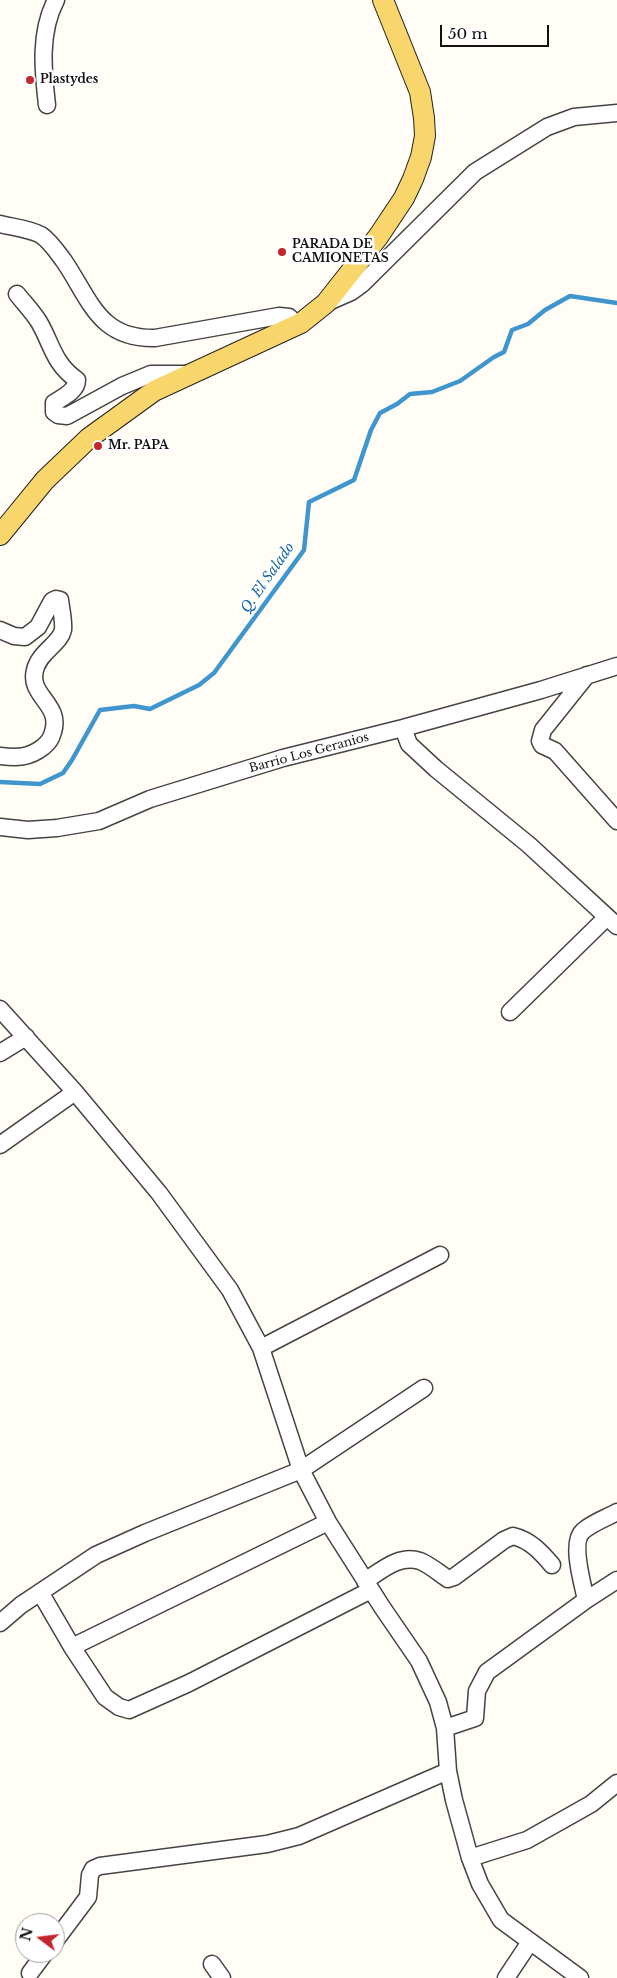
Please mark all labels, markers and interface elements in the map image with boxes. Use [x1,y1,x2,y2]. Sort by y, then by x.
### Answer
scale bar [442,15,551,47]
text: 50 m [448,24,488,43]
place label: Plastydes [40,73,98,87]
marker: Plastydes [24,74,36,86]
place label: PARADA DE CAMIONETAS [292,238,389,266]
marker: PARADA DE CAMIONETAS [276,246,288,258]
place label: Mr. PAPA [108,439,169,453]
marker: Mr. PAPA [92,440,104,452]
water label: Q. El Salado [238,540,298,616]
street label: Barrio Los Geranios [247,730,371,776]
north arrow [15,1913,65,1963]
text: N [16,1926,37,1943]

